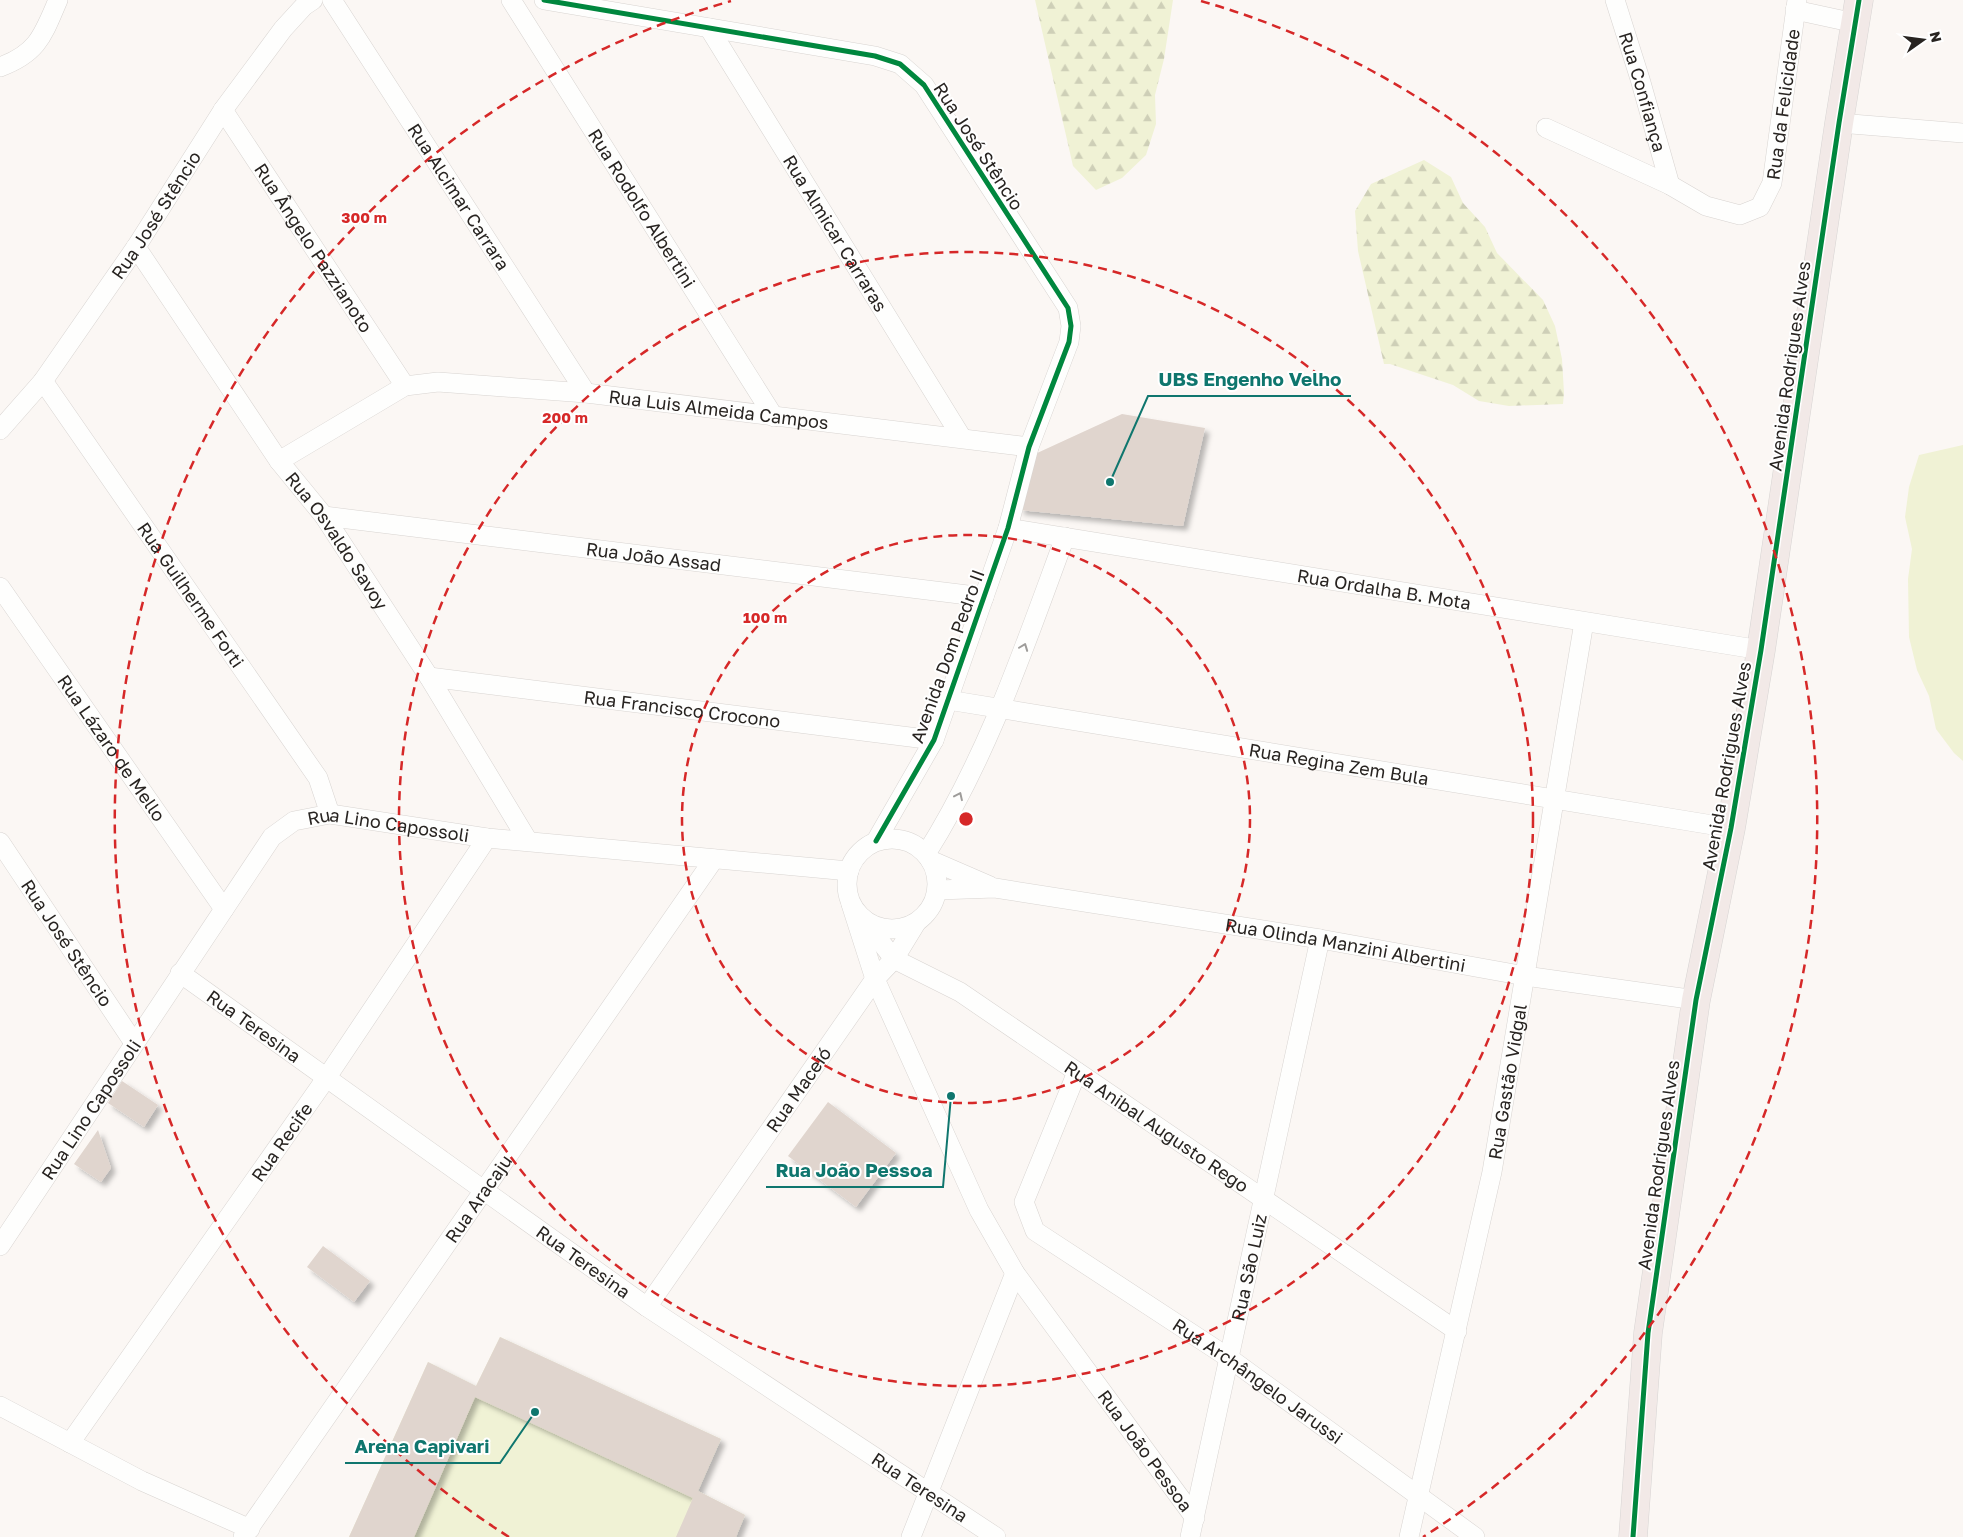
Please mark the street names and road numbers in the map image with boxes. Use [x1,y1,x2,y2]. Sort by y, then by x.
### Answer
street label: Rua da Felicidade [1762,28,1804,181]
street label: Rua Confiança [1615,29,1671,154]
street label: Rua José Stêncio [929,78,1029,214]
street label: Rua Alcimar Carrara [404,119,515,274]
street label: Rua Rodolfo Albertini [584,125,701,292]
street label: Rua José Stêncio [106,147,205,283]
street label: Rua Almicar Carraras [779,151,892,316]
street label: Rua Ângelo Pazzianoto [250,159,378,337]
street label: Avenida Rodrigues Alves [1763,260,1815,472]
street label: Rua Luis Almeida Campos [608,385,830,433]
street label: Rua Osvaldo Savoy [281,467,393,614]
street label: Rua Guilherme Forti [133,518,249,672]
street label: Rua João Assad [585,537,722,576]
street label: Rua Ordalha B. Mota [1296,564,1473,614]
street label: Avenida Dom Pedro II [905,566,989,746]
street label: Avenida Rodrigues Alves [1697,660,1755,872]
street label: Rua Lázaro de Mello [53,670,171,825]
street label: Rua Francisco Crocono [582,685,782,732]
street label: Rua Regina Zem Bula [1247,738,1430,789]
street label: Rua Lino Capossoli [305,803,471,846]
street label: Rua José Stêncio [17,875,117,1010]
street label: Rua Olinda Manzini Albertini [1224,913,1467,976]
street label: Rua Teresina [203,985,305,1067]
street label: Rua Gastão Vidgal [1483,1002,1531,1161]
street label: Rua Lino Capossoli [36,1035,145,1184]
street label: Rua Maceió [761,1042,836,1136]
street label: Rua Anibal Augusto Rego [1061,1056,1253,1197]
street label: Avenida Rodrigues Alves [1632,1059,1684,1271]
street label: Rua Recife [246,1098,317,1186]
street label: Rua Aracaju [440,1150,516,1247]
street label: Rua São Luiz [1226,1212,1271,1323]
street label: Rua Teresina [532,1220,635,1303]
street label: Rua Archângelo Jarussi [1169,1313,1347,1448]
street label: Rua João Pessoa [1093,1385,1198,1516]
street label: Rua Teresina [868,1447,972,1526]

